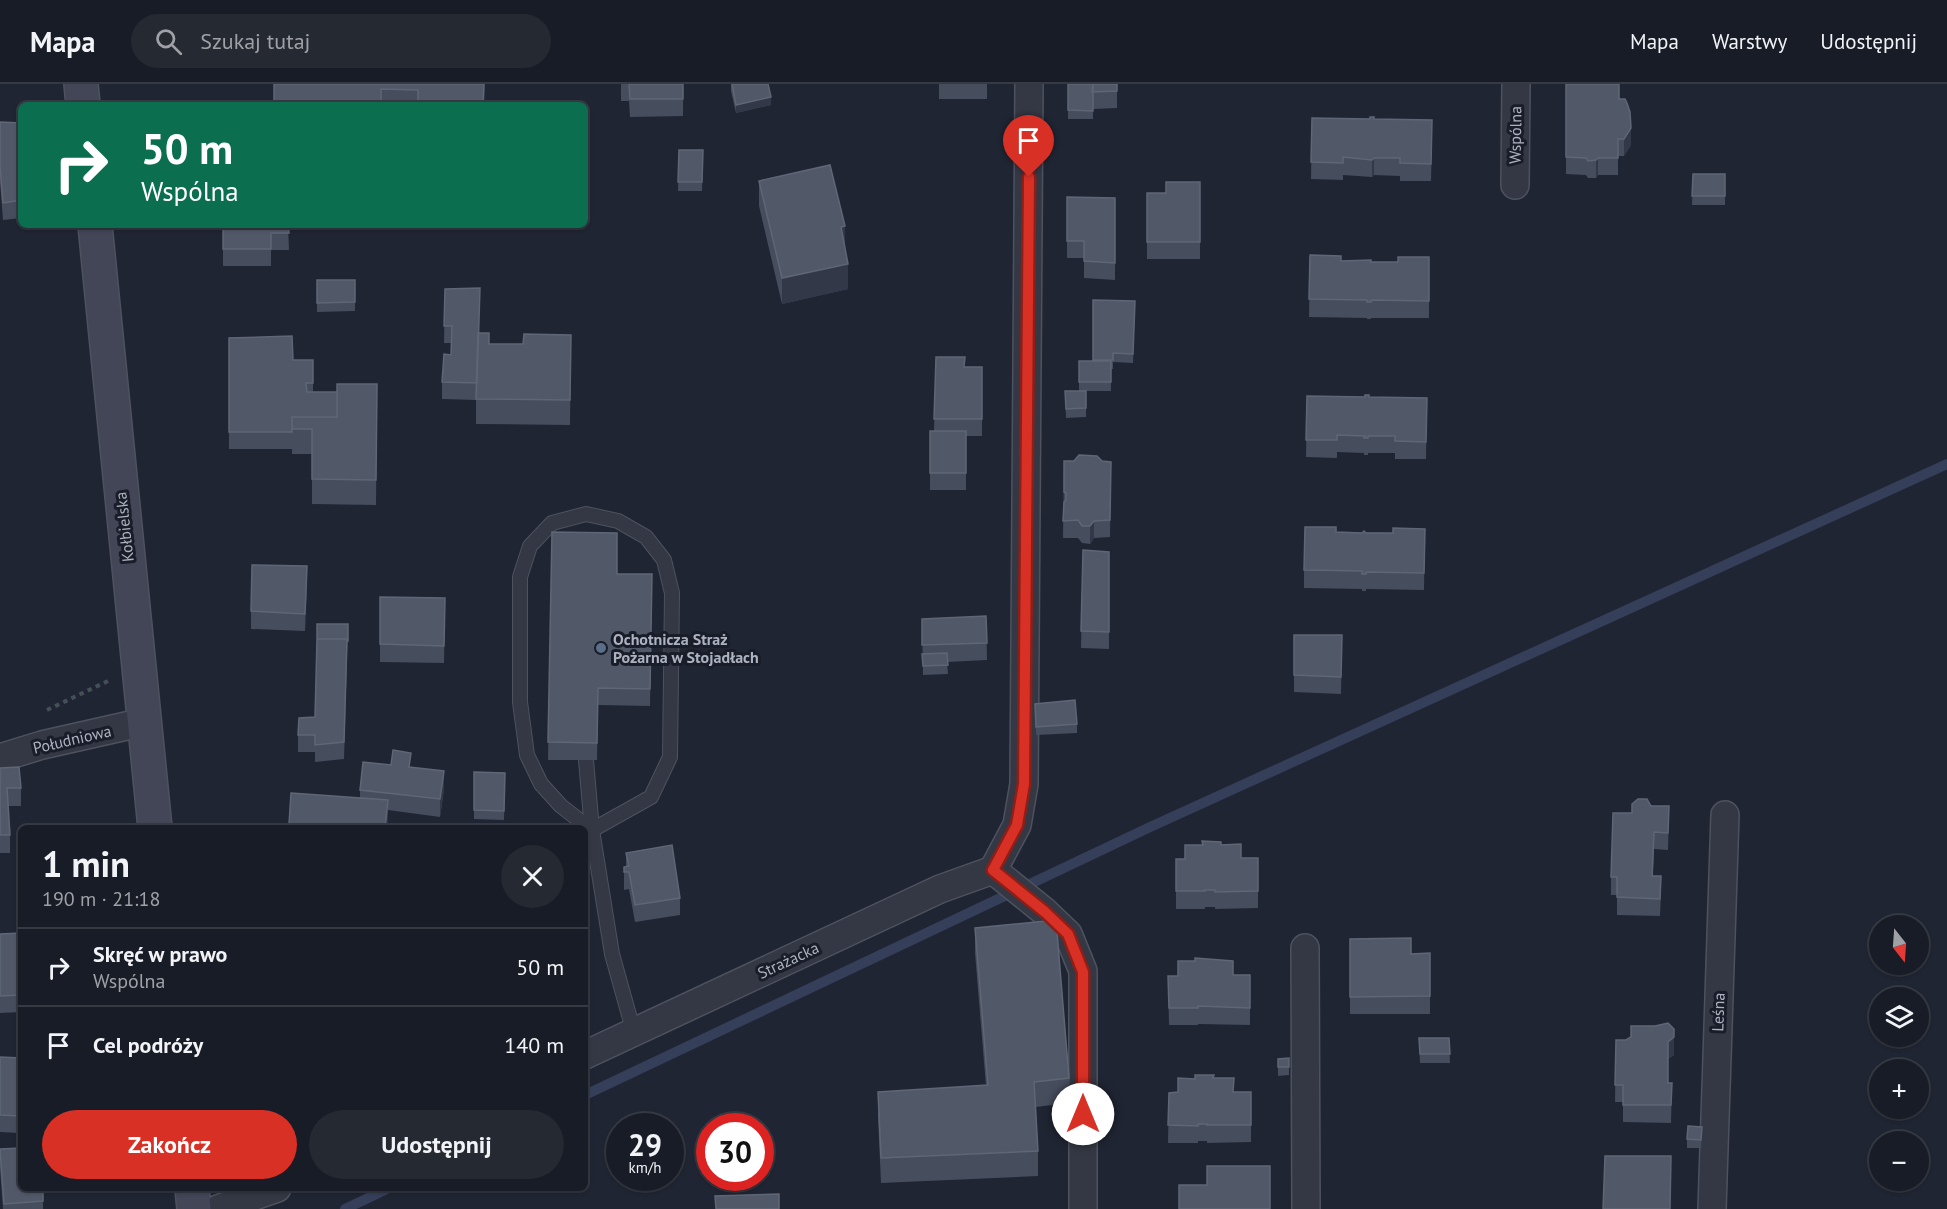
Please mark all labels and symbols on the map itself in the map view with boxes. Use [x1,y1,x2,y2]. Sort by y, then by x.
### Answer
street label: Wspólna [1504,106,1526,164]
pin [1003,115,1054,177]
street label: Kołbielska [110,491,138,563]
place label: Ochotnicza Straż Pożarna w Stojadłach [613,629,759,667]
marker: Ochotnicza Straż Pożarna w Stojadłach [594,641,608,655]
street label: Południowa [31,720,113,758]
north arrow [1869,915,1929,975]
street label: Strażacka [754,937,822,983]
street label: Leśna [1707,992,1729,1032]
position arrow [1051,1082,1115,1146]
speed limit sign: 30 [696,1113,774,1191]

